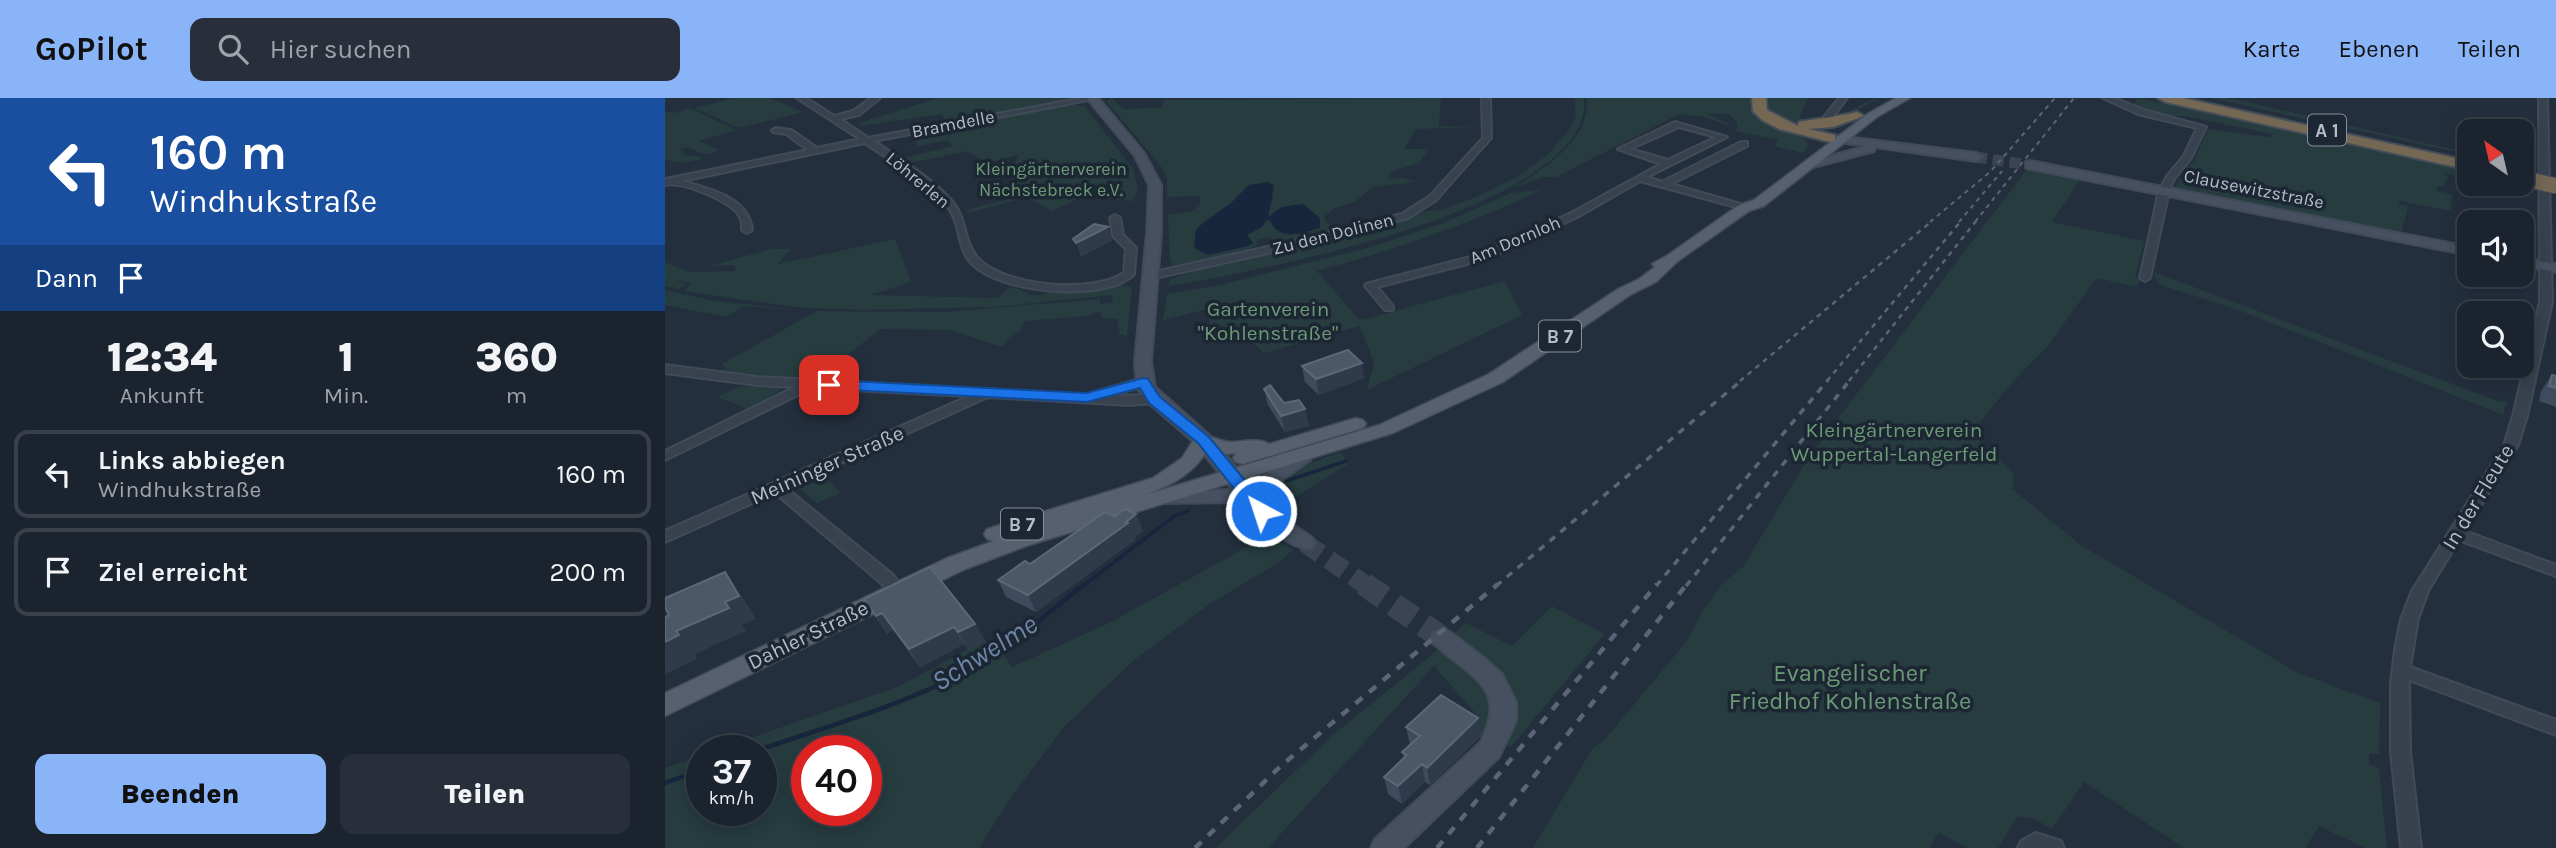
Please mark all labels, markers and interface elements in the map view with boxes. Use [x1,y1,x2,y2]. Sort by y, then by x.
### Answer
search box [190,18,680,81]
text: GoPilot [35,30,148,68]
icon: search [214,30,252,68]
text: Hier suchen [270,34,411,65]
text: Karte [2243,35,2300,63]
text: Ebenen [2338,35,2420,63]
text: Teilen [2458,35,2521,63]
street label: Bramdelle [910,105,996,143]
road number: A 1 [2308,114,2346,146]
north arrow [2457,119,2534,196]
map controls [2457,119,2534,378]
text: 160 m [150,124,287,181]
icon: left [35,126,126,217]
street label: Löhrerlen [882,147,954,213]
park label: Kleingärtnerverein Nächstebreck e.V. [975,158,1127,201]
street label: Clausewitzstraße [2182,165,2326,213]
text: Windhukstraße [150,183,377,220]
street label: Zu den Dolinen [1270,208,1396,260]
button: sound [2457,210,2534,287]
street label: Am Dornloh [1466,211,1564,269]
icon: arrive [112,259,150,297]
text: Dann [35,263,98,294]
park label: Gartenverein "Kohlenstraße" [1198,297,1338,345]
button: search [2457,301,2534,378]
road number: B 7 [1539,320,1581,352]
text: 12:34 [107,332,217,382]
text: 1 [338,332,354,382]
text: 360 [475,332,558,382]
pin [799,355,859,415]
icon: arrive [810,366,848,404]
text: Ankunft [120,382,204,409]
text: Min. [324,382,368,409]
text: m [506,382,527,409]
park label: Kleingärtnerverein Wuppertal-Langerfeld [1790,418,1998,466]
street label: Meininger Straße [747,420,907,510]
street label: In der Fleute [2437,440,2519,554]
text: Links abbiegen [98,445,286,476]
icon: left [39,455,77,493]
text: 160 m [557,459,626,490]
position arrow [1224,474,1298,548]
text: Windhukstraße [98,476,261,503]
road number: B 7 [1001,508,1043,540]
icon: arrive [39,553,77,591]
text: Ziel erreicht [98,557,248,588]
text: 200 m [550,557,626,588]
street label: Dahler Straße [744,596,872,674]
water label: Schwelme [925,607,1043,698]
park label: Evangelischer Friedhof Kohlenstraße [1729,659,1971,715]
speed limit sign: 40 [791,735,882,826]
text: 37 [712,751,751,792]
button: Beenden [35,754,326,834]
button: Teilen [340,754,630,834]
text: km/h [709,787,754,809]

